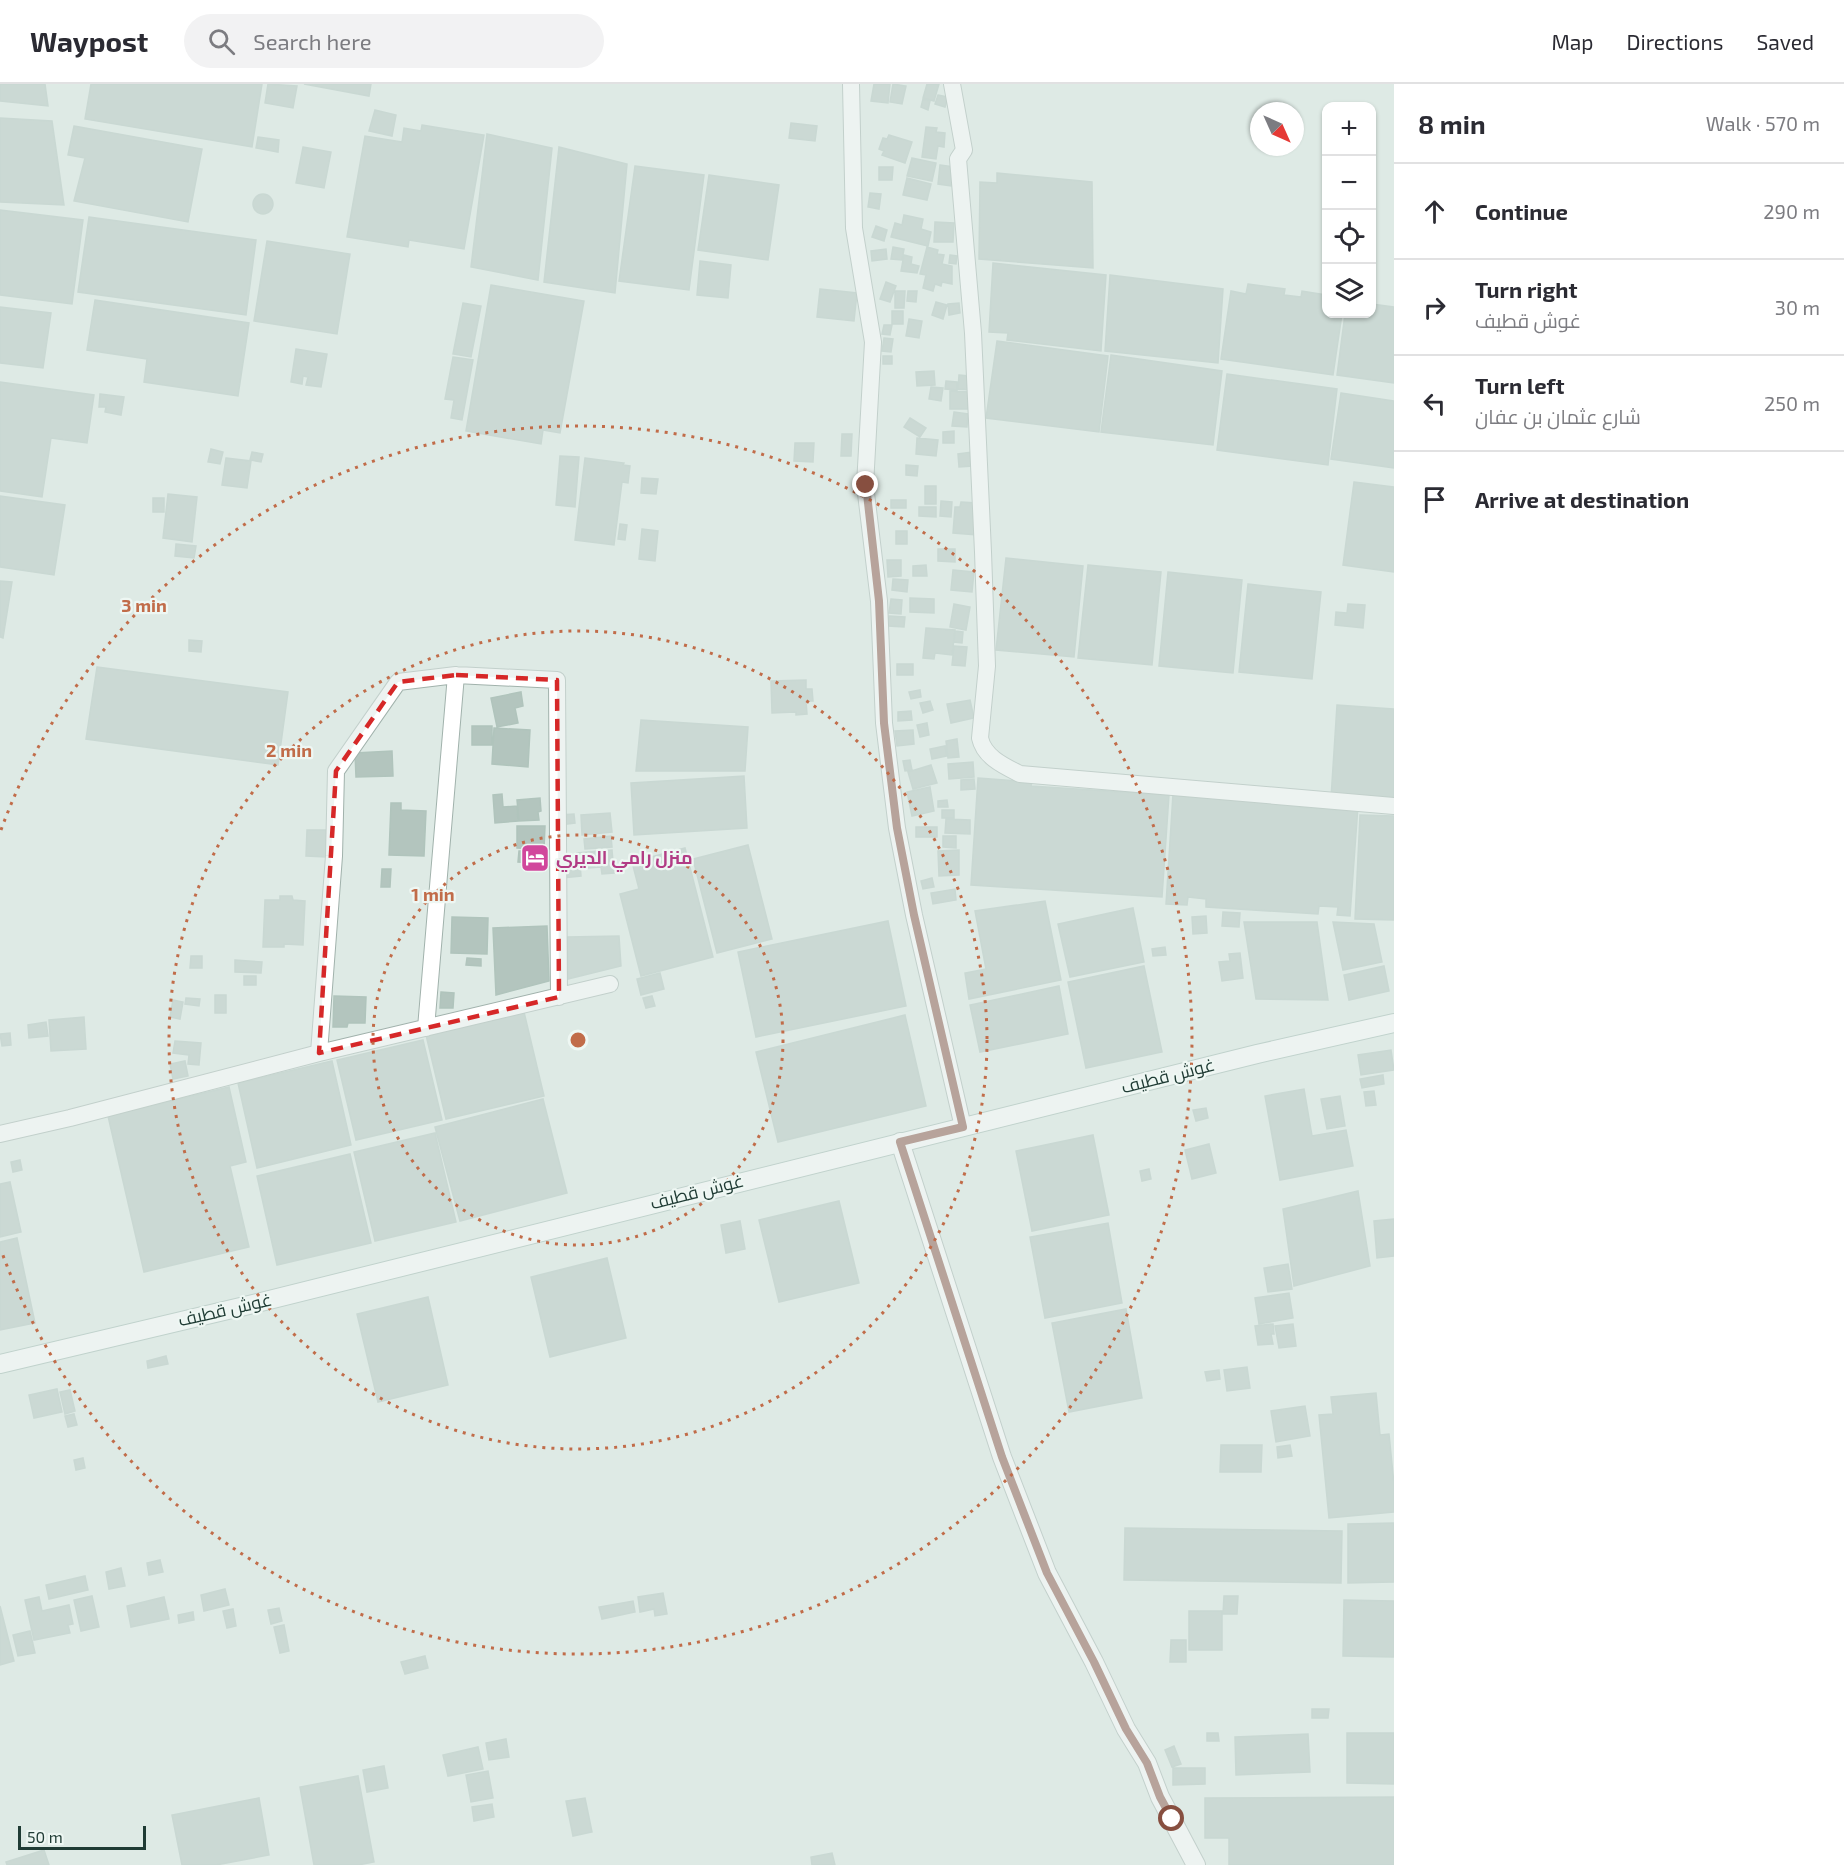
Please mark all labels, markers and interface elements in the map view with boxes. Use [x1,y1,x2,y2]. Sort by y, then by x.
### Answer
search box [184,14,604,68]
text: Waypost [30,24,148,58]
icon: search [205,25,238,58]
text: Search here [253,28,372,54]
text: Map [1551,29,1594,54]
text: Directions [1627,29,1723,54]
text: Saved [1756,29,1814,54]
north arrow [1250,102,1304,156]
map controls [1322,102,1376,318]
button: + [1322,102,1376,156]
text: 8 min [1418,108,1486,139]
text: Walk · 570 m [1706,111,1820,135]
button: − [1322,156,1376,210]
icon: ahead [1418,195,1451,228]
text: Continue [1475,198,1568,224]
text: 290 m [1763,199,1820,223]
button: locate [1322,210,1376,264]
button: layers [1322,264,1376,318]
text: Turn right [1475,276,1577,302]
icon: right [1418,291,1451,324]
text: 30 m [1775,295,1820,319]
text: غوش قطيف [1475,308,1581,332]
text: Turn left [1475,372,1564,398]
icon: left [1418,387,1451,420]
text: 250 m [1764,391,1820,415]
text: شارع عثمان بن عفان [1475,404,1641,428]
route end [852,471,878,497]
icon: arrive [1418,483,1451,516]
text: Arrive at destination [1475,486,1689,512]
text: 3 min [121,594,167,616]
text: 2 min [266,739,312,761]
hotel icon: منزل رامي الديري [519,842,551,874]
place label: منزل رامي الديري [556,846,693,873]
text: 1 min [411,883,455,905]
centre of rings [568,1030,588,1050]
street label: غوش قطيف [1119,1053,1217,1098]
street label: غوش قطيف [648,1169,746,1214]
street label: غوش قطيف [176,1288,274,1331]
route start [1158,1805,1184,1831]
scale bar [18,1823,146,1850]
text: 50 m [27,1827,63,1846]

